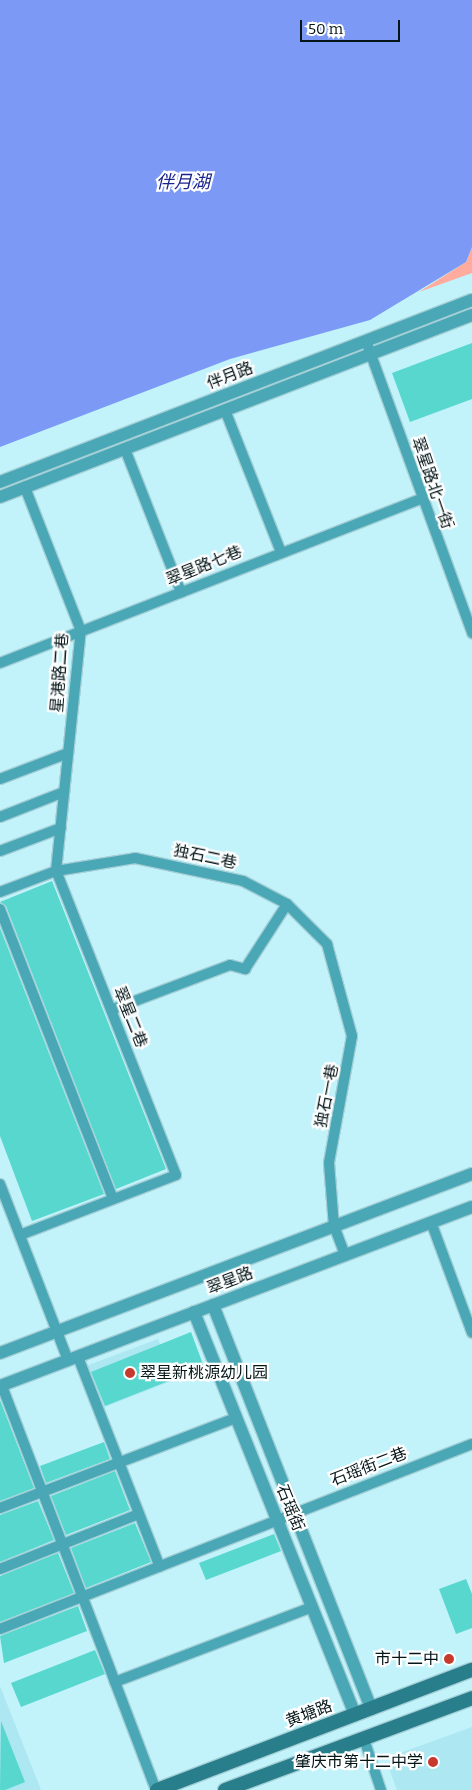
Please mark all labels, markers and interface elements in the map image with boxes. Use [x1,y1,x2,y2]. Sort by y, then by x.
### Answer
scale bar [302,10,402,42]
text: 50 m [308,20,343,38]
water label: 伴月湖 [156,171,210,193]
street label: 伴月路 [204,358,256,394]
street label: 翠星路北一街 [407,434,457,532]
street label: 翠星路七巷 [163,542,245,590]
street label: 星港路二巷 [48,632,72,714]
street label: 独石二巷 [172,841,238,873]
street label: 翠星二巷 [109,984,151,1050]
street label: 独石一巷 [311,1063,343,1129]
street label: 翠星路 [204,1263,256,1299]
place label: 翠星新桃源幼儿园 [140,1363,268,1383]
marker: 翠星新桃源幼儿园 [124,1367,136,1379]
street label: 石瑶街二巷 [328,1444,410,1490]
street label: 石瑶街 [272,1482,308,1534]
place label: 市十二中 [375,1649,439,1669]
marker: 市十二中 [443,1653,455,1665]
street label: 黄塘路 [283,1696,335,1732]
place label: 肇庆市第十二中学 [295,1752,423,1772]
marker: 肇庆市第十二中学 [427,1756,439,1768]

